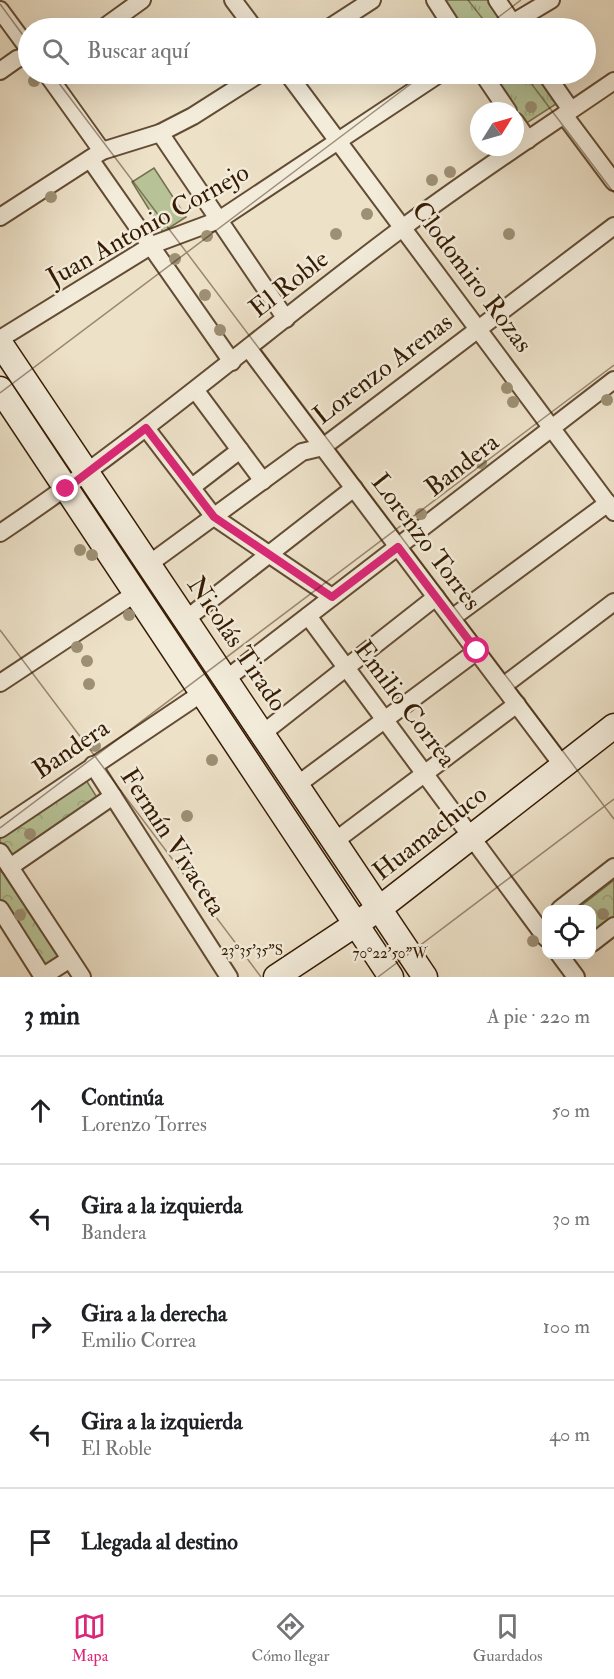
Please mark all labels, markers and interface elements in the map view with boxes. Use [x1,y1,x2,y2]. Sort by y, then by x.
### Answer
search box [18,18,596,84]
icon: search [39,35,72,68]
text: Buscar aquí [87,37,189,65]
north arrow [470,102,524,156]
street label: Juan Antonio Cornejo [41,156,255,294]
street label: Clodomiro Rozas [405,195,539,359]
street label: El Roble [243,243,335,325]
street label: Lorenzo Arenas [307,306,459,432]
street label: Bandera [419,426,506,504]
street label: Lorenzo Torres [364,467,488,617]
route end [52,475,78,501]
street label: Nicolás Tirado [180,570,294,718]
street label: Emilio Correa [347,635,463,774]
route start [463,637,489,663]
street label: Bandera [27,712,115,786]
street label: Fermín Vivaceta [113,762,233,922]
street label: Huamachuco [366,778,494,888]
map controls [542,905,596,959]
button: locate [542,905,596,959]
text: 23°35'35"S [221,941,283,960]
text: 70°22'50"W [353,944,428,963]
text: 3 min [24,1000,80,1032]
text: A pie · 220 m [487,1004,590,1029]
text: Continúa [81,1084,164,1112]
icon: ahead [24,1094,57,1127]
text: 50 m [551,1098,590,1123]
text: Lorenzo Torres [81,1112,207,1137]
text: Gira a la izquierda [81,1192,242,1220]
icon: left [24,1202,57,1235]
text: 30 m [552,1206,590,1231]
text: Bandera [81,1220,146,1245]
text: Gira a la derecha [81,1300,227,1328]
icon: right [24,1310,57,1343]
text: 100 m [543,1314,590,1339]
text: Emilio Correa [81,1328,196,1353]
text: Gira a la izquierda [81,1408,242,1436]
icon: left [24,1418,57,1451]
text: 40 m [549,1422,590,1447]
text: El Roble [81,1436,152,1461]
icon: arrive [24,1526,57,1559]
text: Llegada al destino [81,1528,238,1556]
tab: Mapa [72,1610,108,1666]
tab: Cómo llegar [251,1610,330,1666]
tab: Guardados [473,1610,542,1666]

